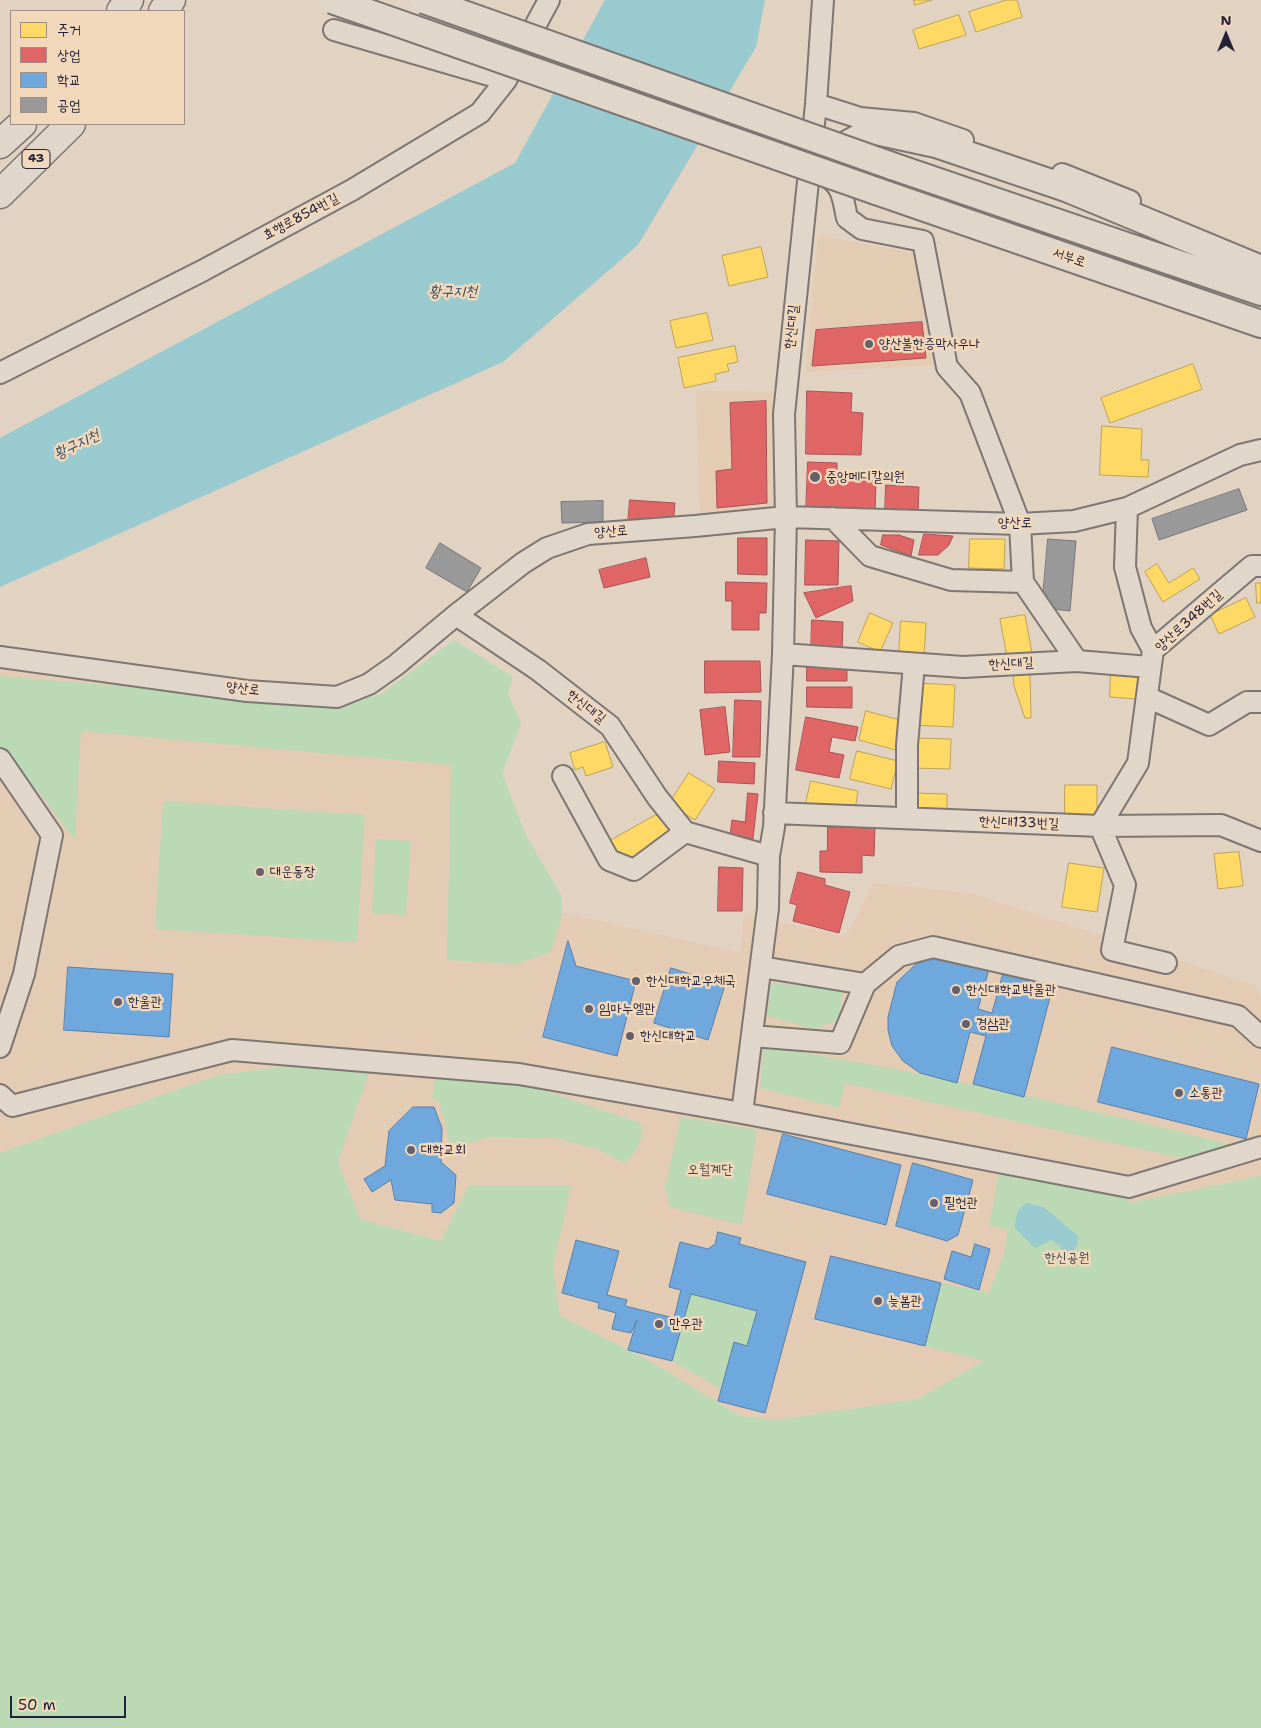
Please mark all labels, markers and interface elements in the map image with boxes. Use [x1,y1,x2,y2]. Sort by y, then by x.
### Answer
legend [10,10,185,125]
north arrow [1201,10,1251,60]
text: N [1220,11,1232,29]
text: 주거 [57,20,81,40]
text: 상업 [57,45,81,65]
text: 학교 [57,70,81,90]
text: 공업 [57,95,81,115]
road number: 43 [22,150,50,168]
street label: 효행로854번길 [260,190,342,244]
street label: 서부로 [1050,245,1088,271]
water label: 황구지천 [429,283,477,301]
street label: 한신대길 [781,304,803,350]
place label: 양산불한증막사우나 [879,336,980,352]
marker: 양산불한증막사우나 [863,338,875,350]
water label: 황구지천 [51,426,103,464]
place label: 중앙메디칼의원 [826,469,905,485]
marker: 중앙메디칼의원 [808,470,822,484]
street label: 양산로 [998,515,1032,531]
street label: 양산로 [594,522,628,542]
street label: 양산로348번길 [1152,586,1226,656]
street label: 한신대길 [988,654,1034,674]
street label: 양산로 [225,679,261,699]
street label: 한신대길 [563,687,609,727]
street label: 한신대133번길 [979,813,1059,833]
place label: 대운동장 [270,864,315,880]
marker: 대운동장 [254,866,266,878]
place label: 한신대학교우체국 [646,973,736,989]
marker: 한신대학교우체국 [630,975,642,987]
place label: 한신대학교박물관 [966,982,1056,998]
marker: 한신대학교박물관 [950,984,962,996]
place label: 한울관 [128,994,162,1010]
marker: 한울관 [112,996,124,1008]
place label: 임마누엘관 [599,1001,655,1017]
marker: 임마누엘관 [583,1003,595,1015]
place label: 경삼관 [976,1016,1010,1032]
marker: 경삼관 [960,1018,972,1030]
place label: 한신대학교 [640,1028,696,1044]
marker: 한신대학교 [624,1030,636,1042]
place label: 소통관 [1189,1085,1223,1101]
marker: 소통관 [1173,1087,1185,1099]
place label: 대학교회 [421,1142,466,1158]
marker: 대학교회 [405,1144,417,1156]
park label: 오월계단 [687,1162,733,1178]
place label: 필헌관 [944,1195,978,1211]
marker: 필헌관 [928,1197,940,1209]
park label: 한신공원 [1044,1250,1090,1266]
place label: 늦봄관 [888,1293,922,1309]
marker: 늦봄관 [872,1295,884,1307]
place label: 만우관 [669,1316,703,1332]
marker: 만우관 [653,1318,665,1330]
scale bar [12,1686,129,1718]
text: 50 m [18,1695,56,1715]

